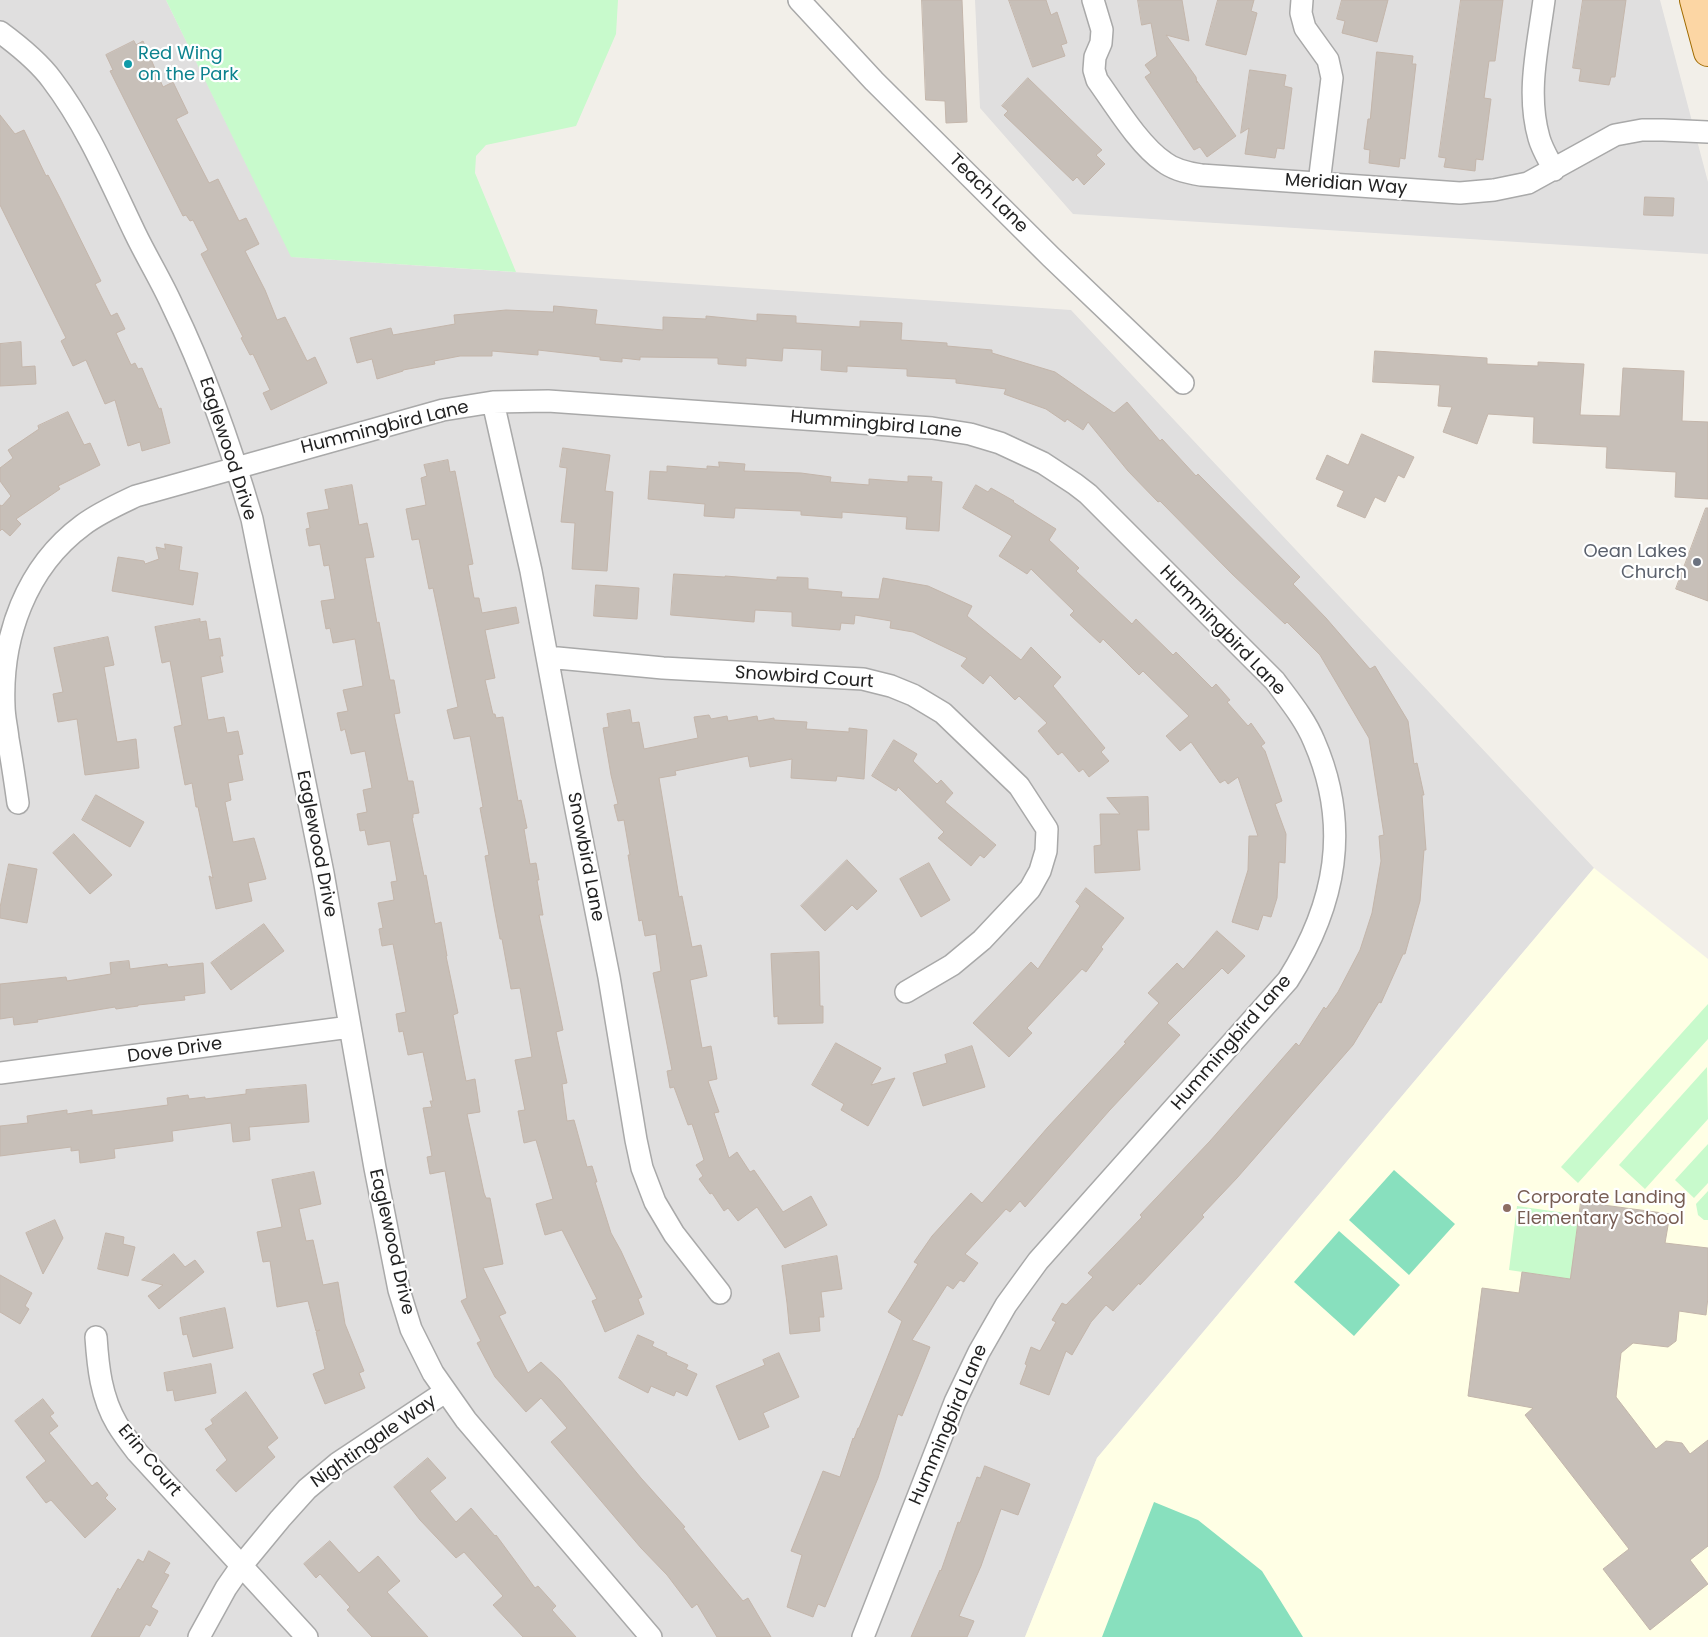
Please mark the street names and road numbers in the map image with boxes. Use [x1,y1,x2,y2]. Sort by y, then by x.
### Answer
street label: Teach Lane [944,150,1032,238]
street label: Meridian Way [1284,170,1408,200]
street label: Eaglewood Drive [194,375,260,523]
street label: Hummingbird Lane [299,397,471,459]
street label: Hummingbird Lane [789,407,963,443]
street label: Hummingbird Lane [1154,562,1290,700]
street label: Snowbird Court [734,662,874,694]
street label: Eaglewood Drive [291,769,341,919]
street label: Snowbird Lane [562,791,608,923]
street label: Hummingbird Lane [1167,971,1297,1115]
street label: Dove Drive [126,1034,224,1068]
street label: Eaglewood Drive [364,1167,418,1317]
street label: Hummingbird Lane [905,1342,993,1508]
street label: Nightingale Way [307,1391,441,1493]
street label: Erin Court [113,1421,185,1501]

